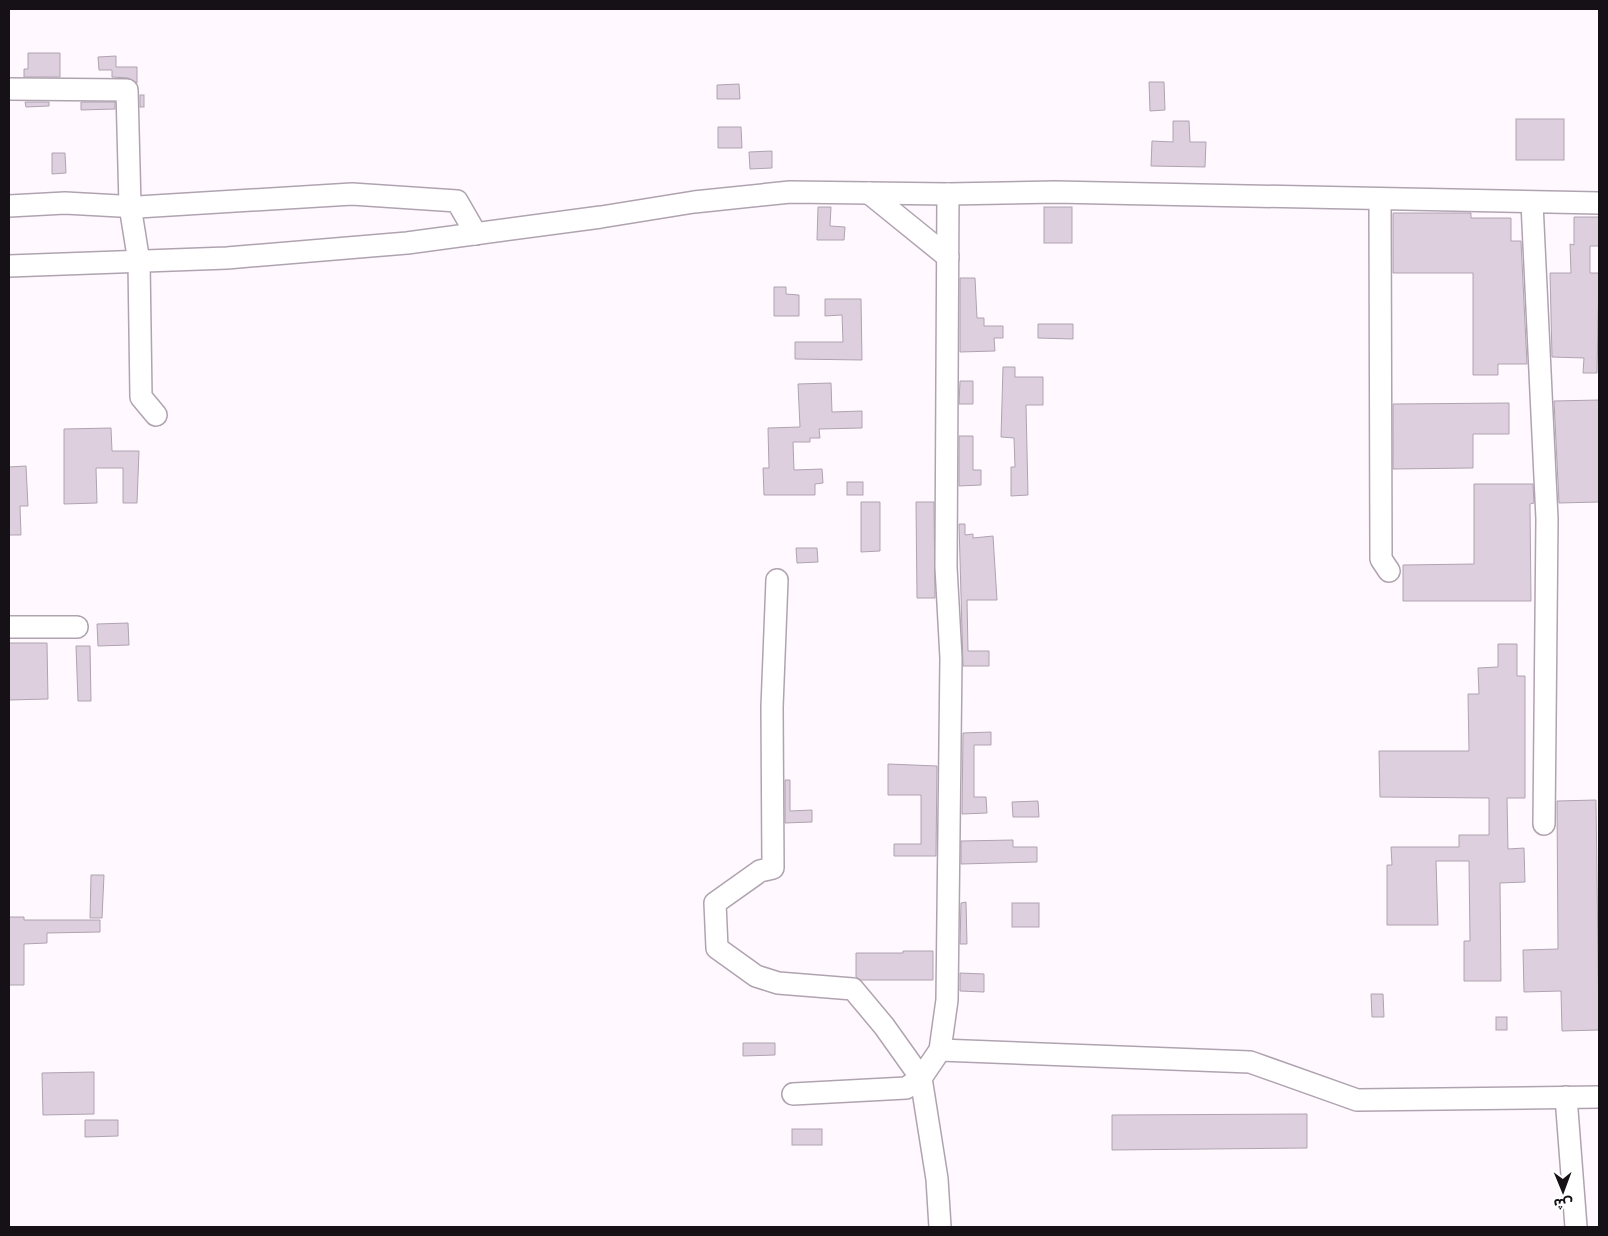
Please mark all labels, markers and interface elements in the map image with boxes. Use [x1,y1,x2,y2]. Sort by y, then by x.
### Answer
north arrow [1538,1166,1588,1216]
text: ش [1553,1195,1573,1213]

